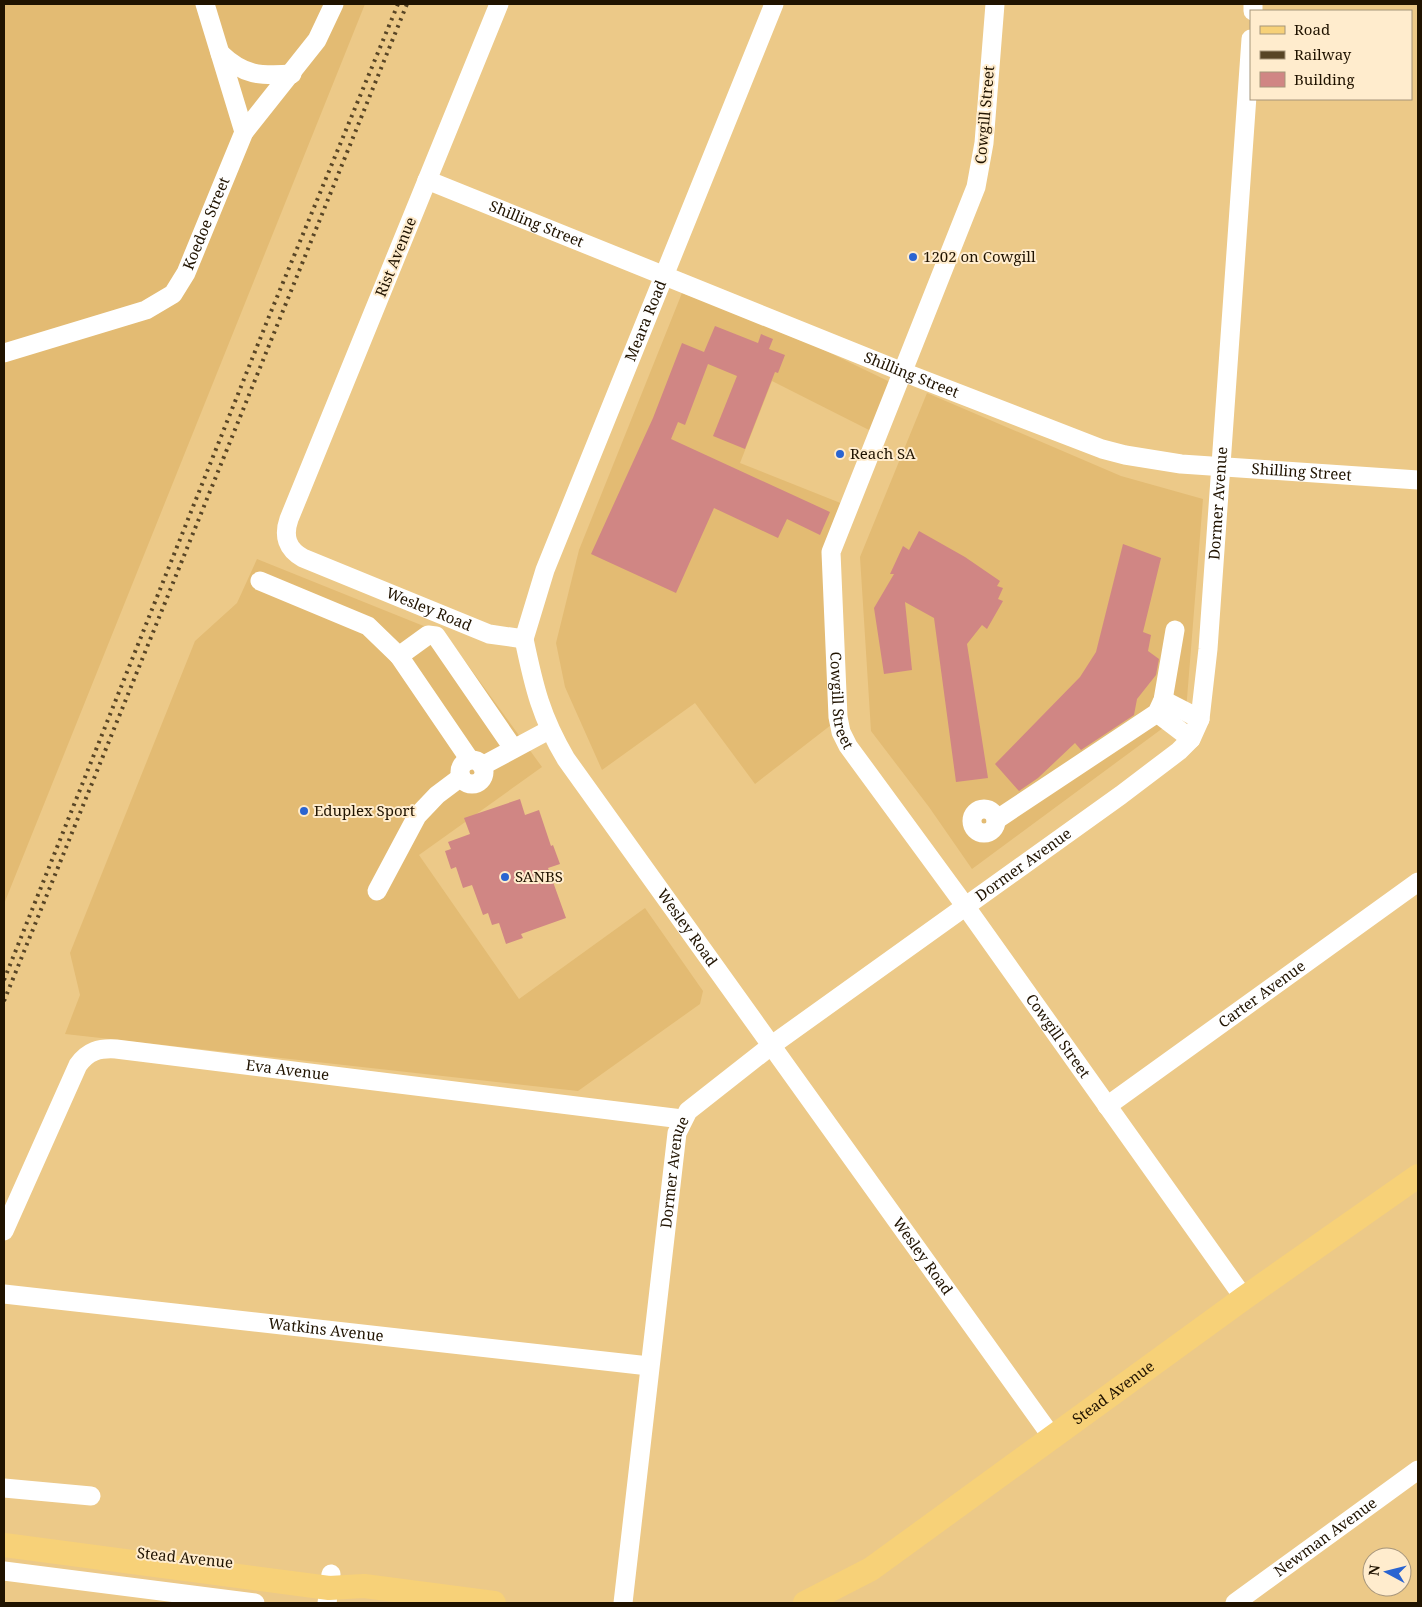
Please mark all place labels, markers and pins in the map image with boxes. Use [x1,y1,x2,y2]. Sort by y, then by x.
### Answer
place label: 1202 on Cowgill [923,246,1036,266]
marker: 1202 on Cowgill [907,251,919,263]
place label: Reach SA [850,443,916,463]
marker: Reach SA [834,448,846,460]
place label: Eduplex Sport [314,800,415,820]
marker: Eduplex Sport [298,805,310,817]
place label: SANBS [515,866,563,886]
marker: SANBS [499,871,511,883]

